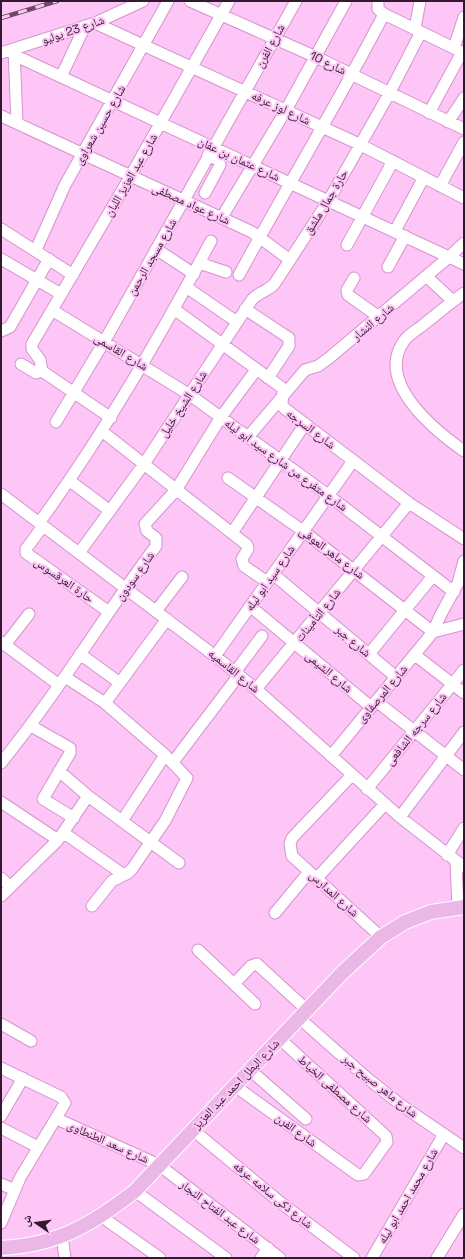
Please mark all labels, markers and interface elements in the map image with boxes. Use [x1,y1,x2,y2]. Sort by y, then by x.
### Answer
street label: شارع 23 يوليو [39,12,107,48]
street label: شارع الفرن [251,21,289,71]
street label: شارع 10 [307,47,349,79]
street label: شارع حسين شعراوى [71,82,129,168]
street label: شارع لوز عرفه [249,87,313,129]
street label: شارع عبد العزيز اللبان [101,130,161,219]
street label: شارع عثمان بن عفان [195,133,283,185]
street label: حارة جمال ملشق [300,166,352,237]
street label: شارع عواد مصطفى [149,180,233,228]
street label: شارع مسجد الرحمن [124,216,180,298]
street label: شارع النشار [348,300,398,345]
street label: شارع القاسمى [91,330,151,374]
street label: شارع الشيخ خليل [155,367,211,440]
street label: شارع السرجه [283,405,339,453]
street label: شارع متفرع من شارع سيد ابو ليله [221,415,351,515]
street label: شارع ماهر العوفى [296,523,368,583]
street label: شارع سيد ابو ليله [241,542,299,614]
street label: شارع سودون [112,548,158,604]
street label: حارة العرقسوس [31,554,97,607]
street label: شارع التأمينات [292,585,344,645]
street label: شارع جبر [331,621,374,661]
street label: شارع القاسميه [205,645,263,697]
street label: شارع الشيمى [302,648,356,696]
street label: شارع المرصفاوى [353,661,411,726]
street label: شارع سرجه الشافعى [382,689,450,769]
street label: شارع المدارس [306,867,362,921]
street label: شارع البطل احمد عبد العزيز [188,1035,283,1133]
street label: شارع ماهر صبيح جبر [338,1050,421,1121]
street label: شارع مصطفى الخياط [295,1052,375,1127]
street label: شارع الفرن [272,1109,320,1151]
street label: شارع سعد الطنطاوى [65,1117,151,1167]
street label: شارع محمد احمد ابو ليله [374,1145,442,1247]
street label: شارع ذكى سلامه عرفه [230,1158,316,1232]
street label: شارع عبد الفتاح النجار [176,1176,264,1248]
north arrow [16,1203,56,1243]
text: ش [18,1213,35,1228]

